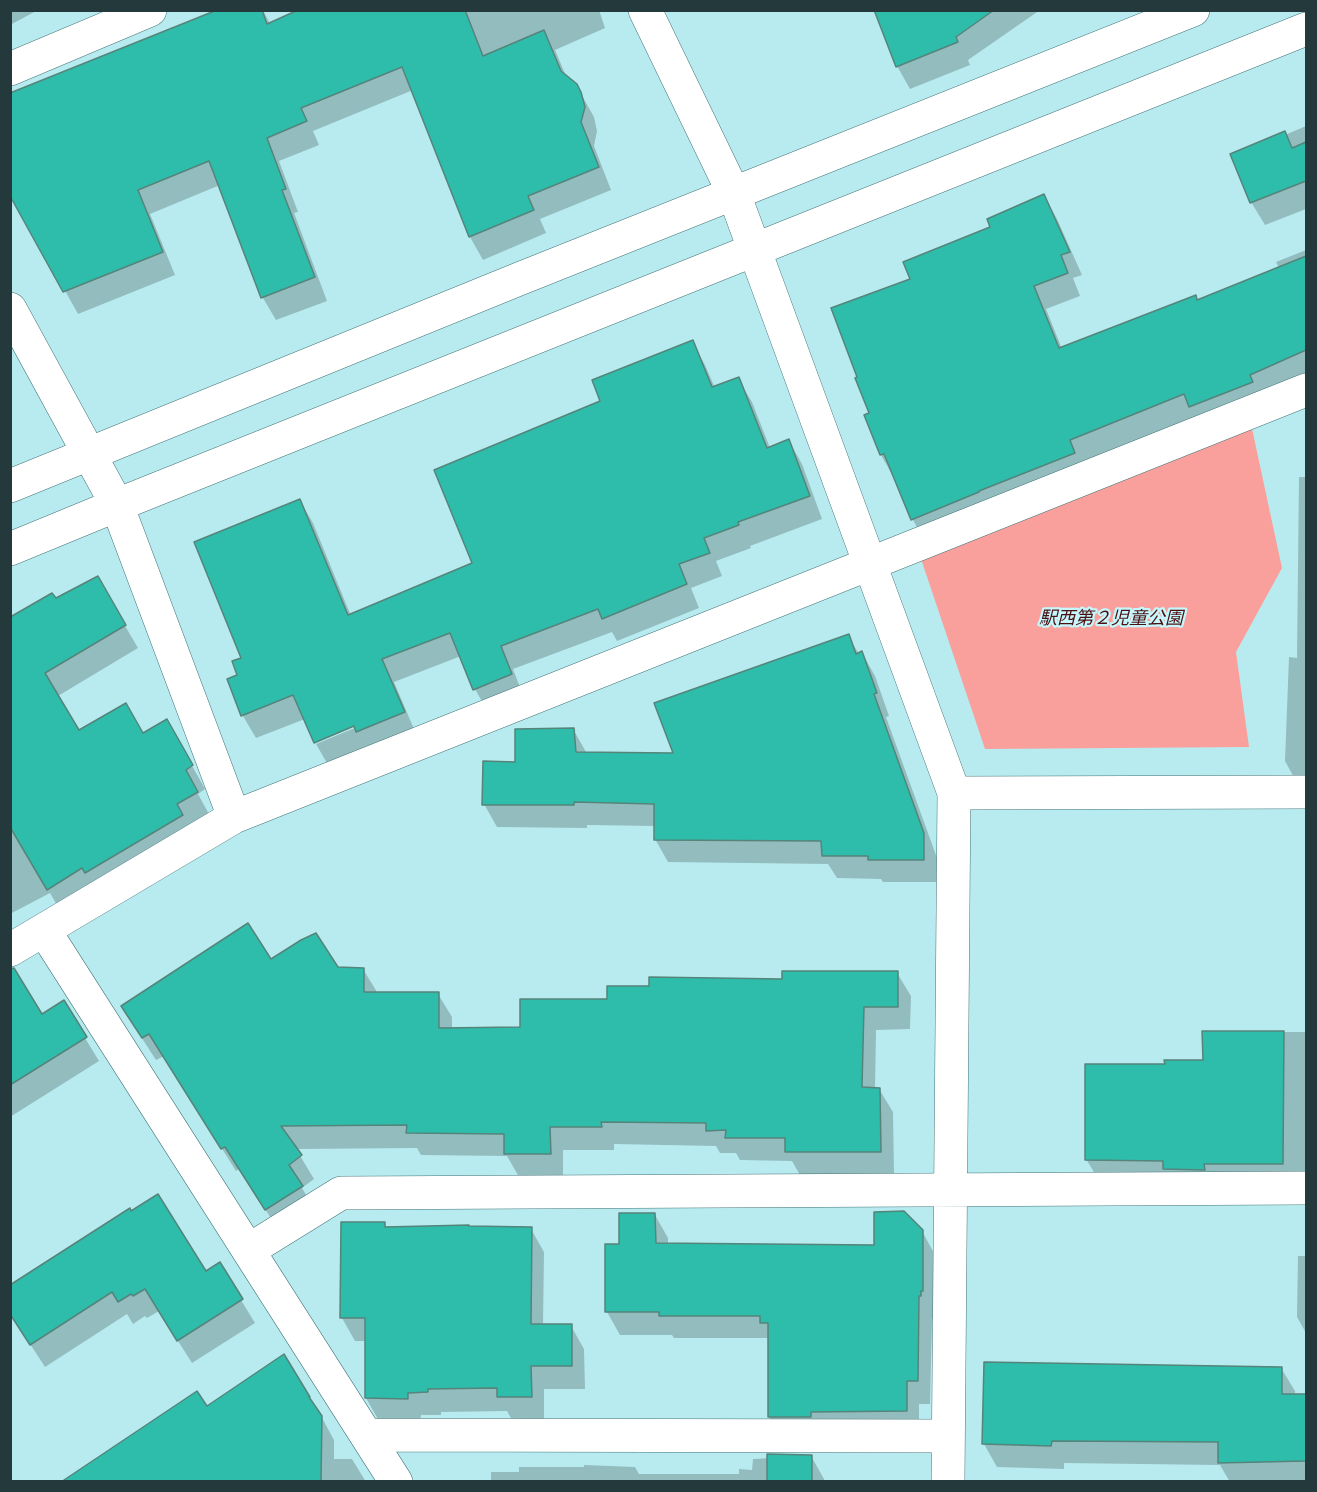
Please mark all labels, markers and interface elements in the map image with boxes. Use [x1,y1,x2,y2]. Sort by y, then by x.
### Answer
park label: 駅西第２児童公園 [1039,608,1183,630]

